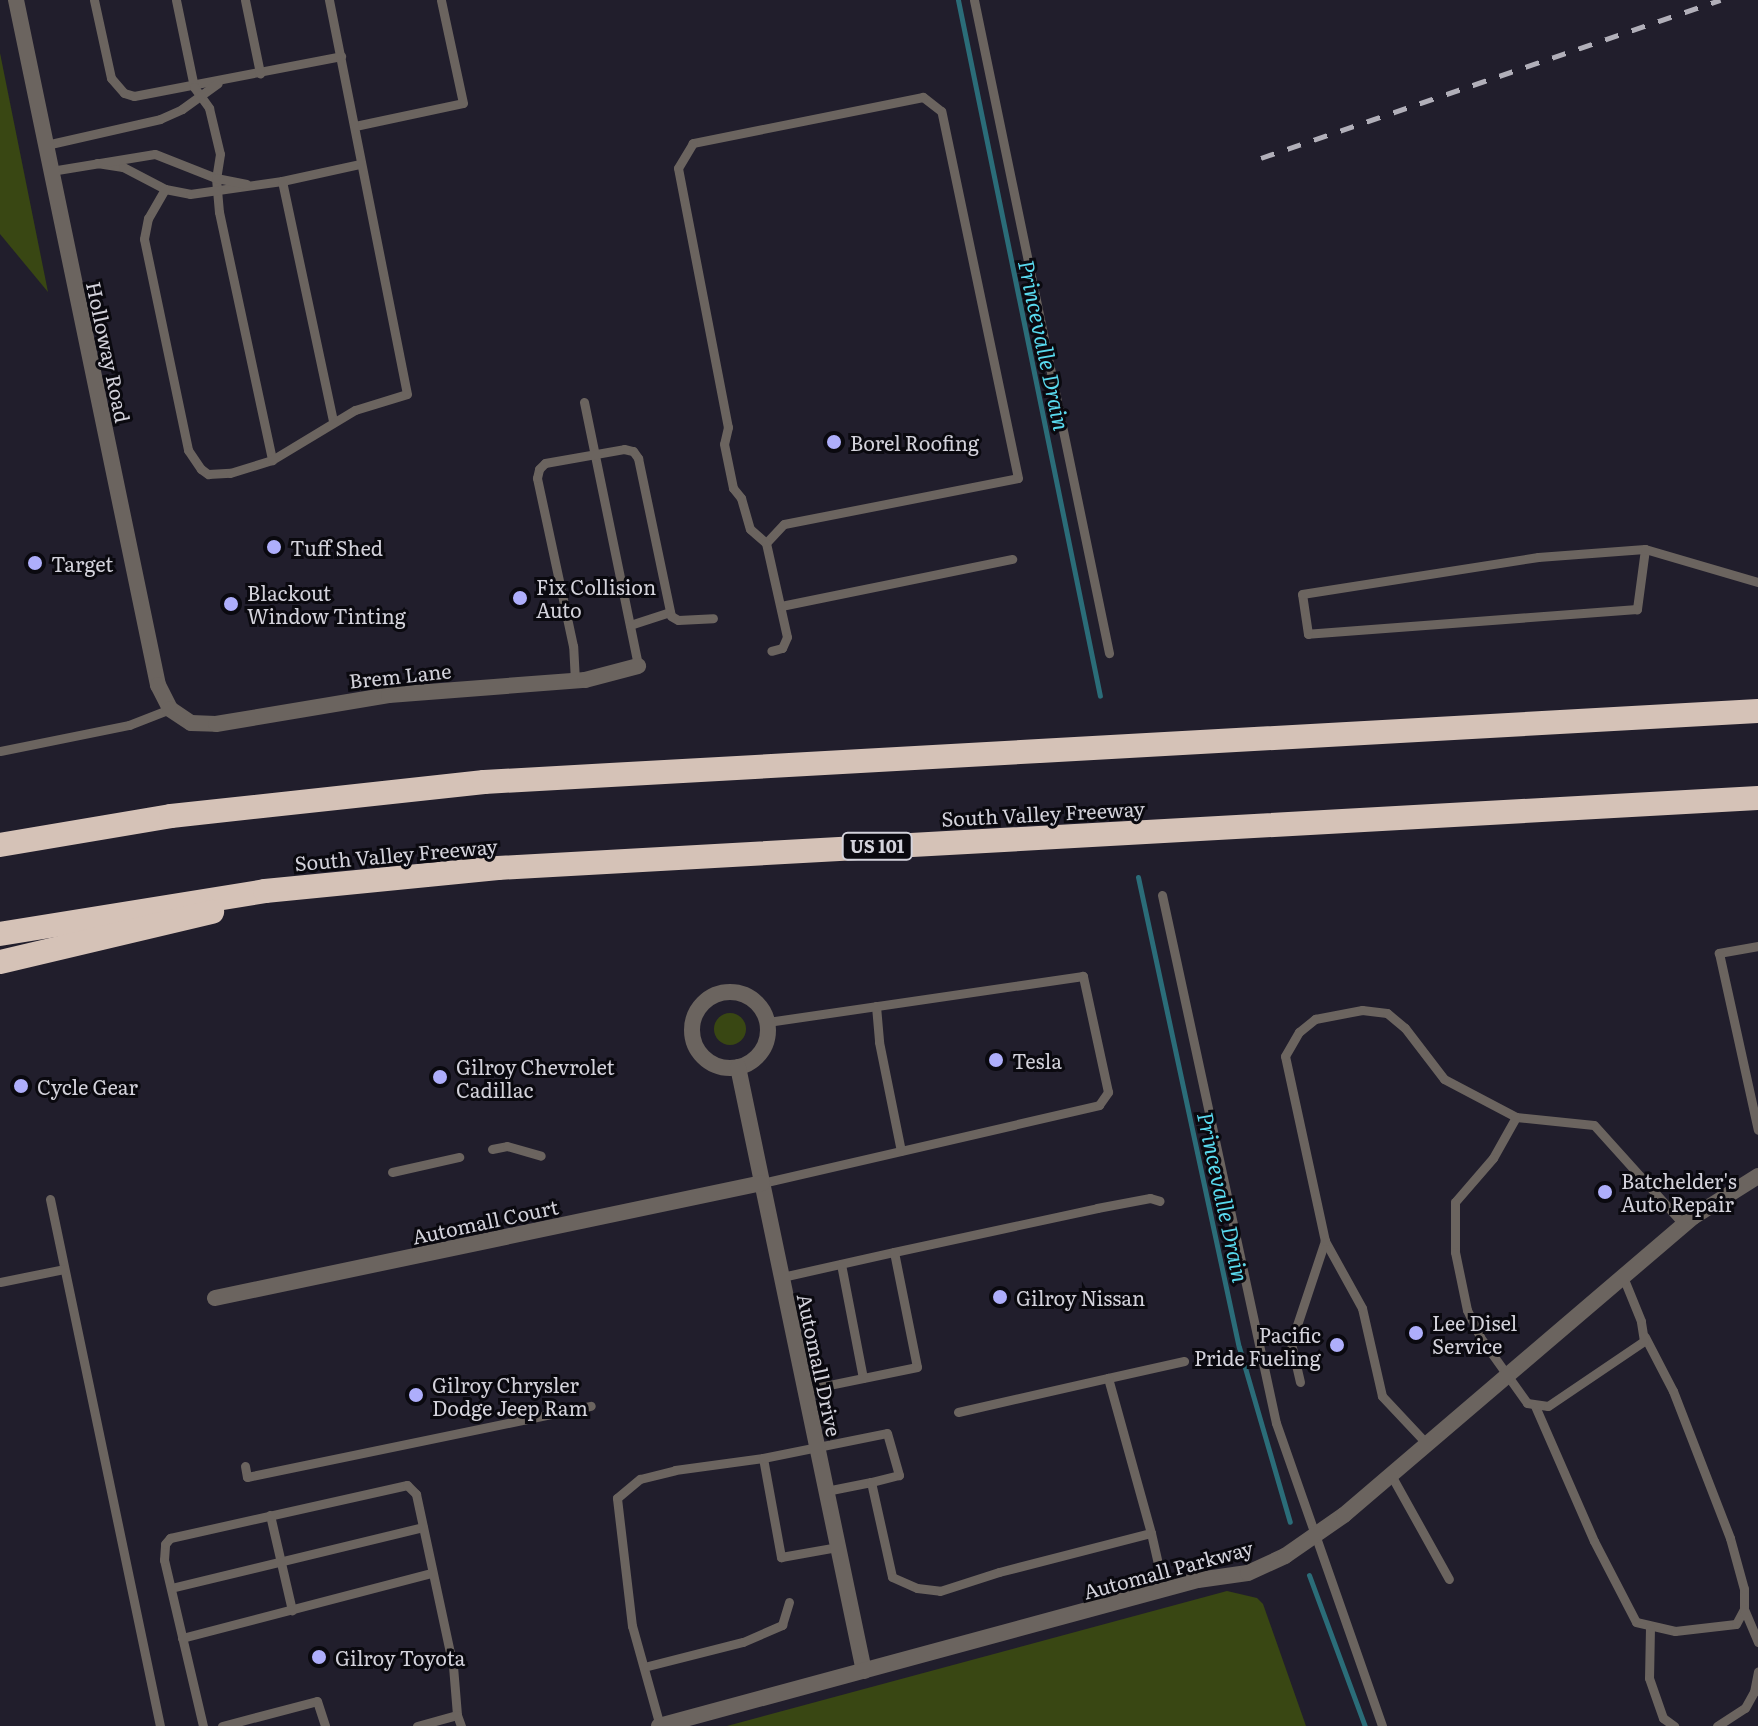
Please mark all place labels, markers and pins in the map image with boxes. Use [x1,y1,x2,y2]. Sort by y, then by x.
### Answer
place label: Borel Roofing [850,430,979,454]
marker: Borel Roofing [825,433,843,451]
place label: Tuff Shed [290,535,383,559]
marker: Tuff Shed [265,538,283,556]
place label: Target [51,551,113,575]
marker: Target [26,554,44,572]
place label: Fix Collision Auto [536,574,656,621]
place label: Blackout Window Tinting [247,580,406,627]
marker: Fix Collision Auto [511,589,529,607]
marker: Blackout Window Tinting [222,595,240,613]
place label: Tesla [1012,1048,1062,1072]
marker: Tesla [987,1051,1005,1069]
place label: Gilroy Chevrolet Cadillac [456,1054,615,1101]
marker: Gilroy Chevrolet Cadillac [431,1068,449,1086]
place label: Cycle Gear [37,1074,138,1098]
marker: Cycle Gear [12,1077,30,1095]
place label: Batchelder's Auto Repair [1621,1168,1737,1215]
marker: Batchelder's Auto Repair [1596,1183,1614,1201]
place label: Gilroy Nissan [1016,1285,1145,1309]
marker: Gilroy Nissan [991,1288,1009,1306]
place label: Lee Disel Service [1432,1310,1517,1357]
place label: Pacific Pride Fueling [1194,1322,1321,1369]
marker: Lee Disel Service [1407,1324,1425,1342]
marker: Pacific Pride Fueling [1328,1336,1346,1354]
place label: Gilroy Chrysler Dodge Jeep Ram [432,1372,588,1419]
marker: Gilroy Chrysler Dodge Jeep Ram [407,1386,425,1404]
place label: Gilroy Toyota [335,1645,465,1669]
marker: Gilroy Toyota [310,1648,328,1666]

